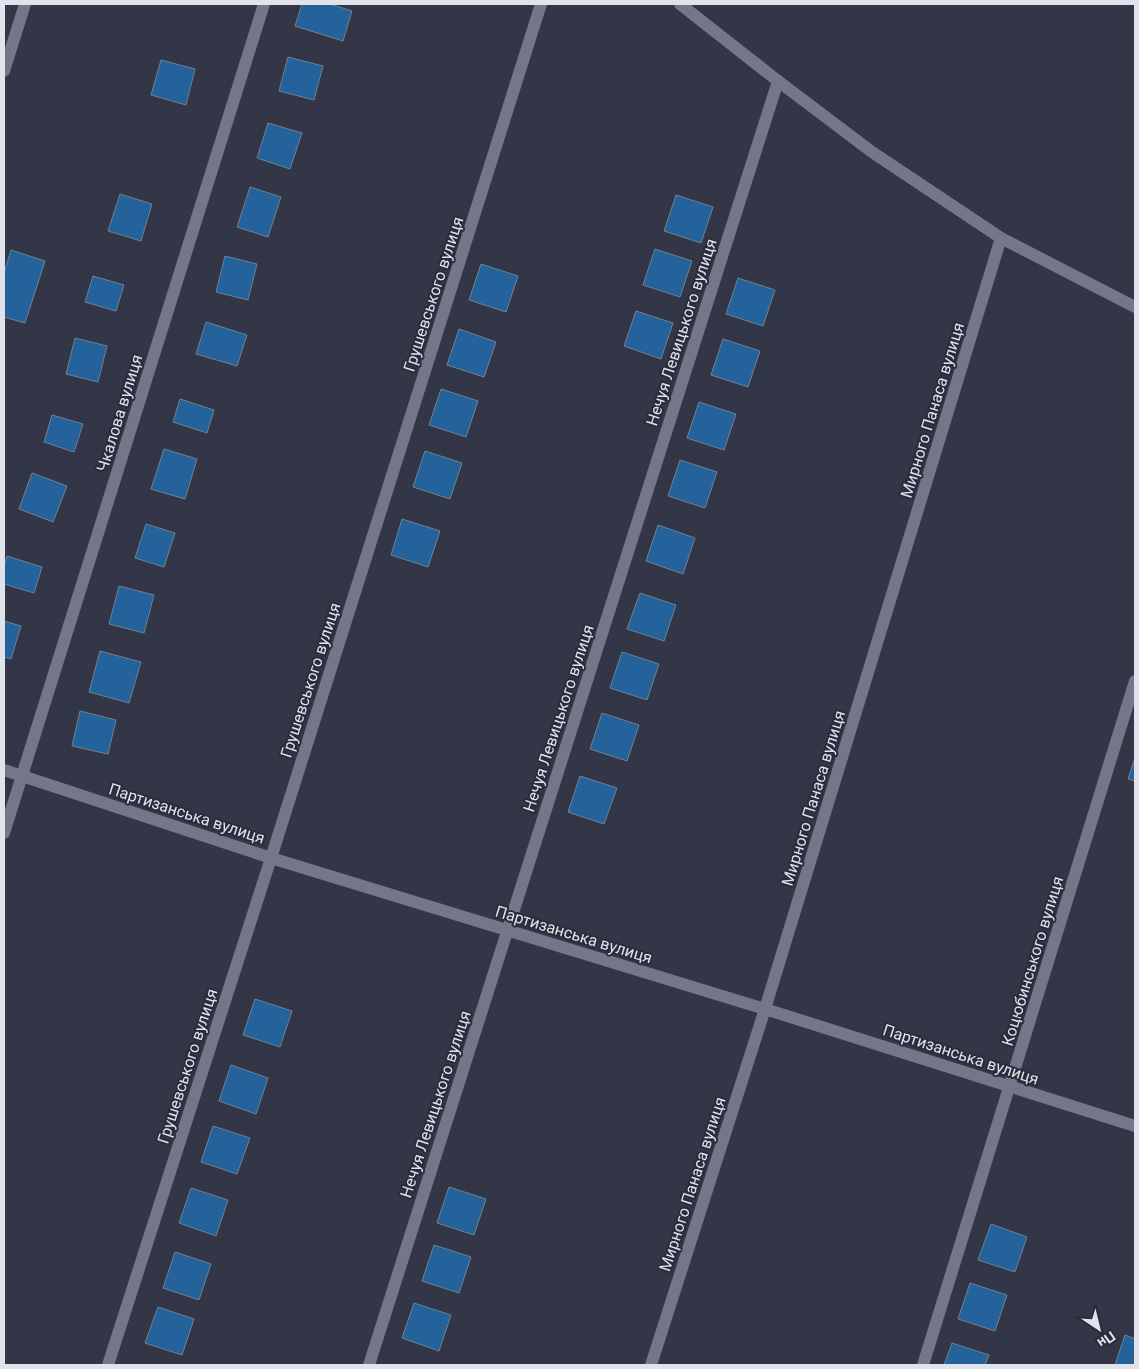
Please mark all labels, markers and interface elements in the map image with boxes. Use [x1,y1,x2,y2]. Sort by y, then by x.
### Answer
street label: Грушевського вулиця [399,214,468,374]
street label: Нечуя Левицького вулиця [642,236,721,428]
street label: Мирного Панаса вулиця [897,320,968,500]
street label: Чкалова вулиця [93,352,146,474]
street label: Грушевського вулиця [276,600,345,760]
street label: Нечуя Левицького вулиця [519,622,598,814]
street label: Мирного Панаса вулиця [778,708,849,888]
street label: Партизанська вулиця [106,779,267,848]
street label: Коцюбинського вулиця [998,874,1067,1048]
street label: Партизанська вулиця [493,902,655,967]
street label: Грушевського вулиця [153,986,222,1146]
street label: Нечуя Левицького вулиця [396,1008,475,1200]
street label: Партизанська вулиця [880,1020,1041,1089]
street label: Мирного Панаса вулиця [655,1094,730,1274]
north arrow [1074,1304,1124,1354]
text: Пн [1095,1328,1118,1351]

